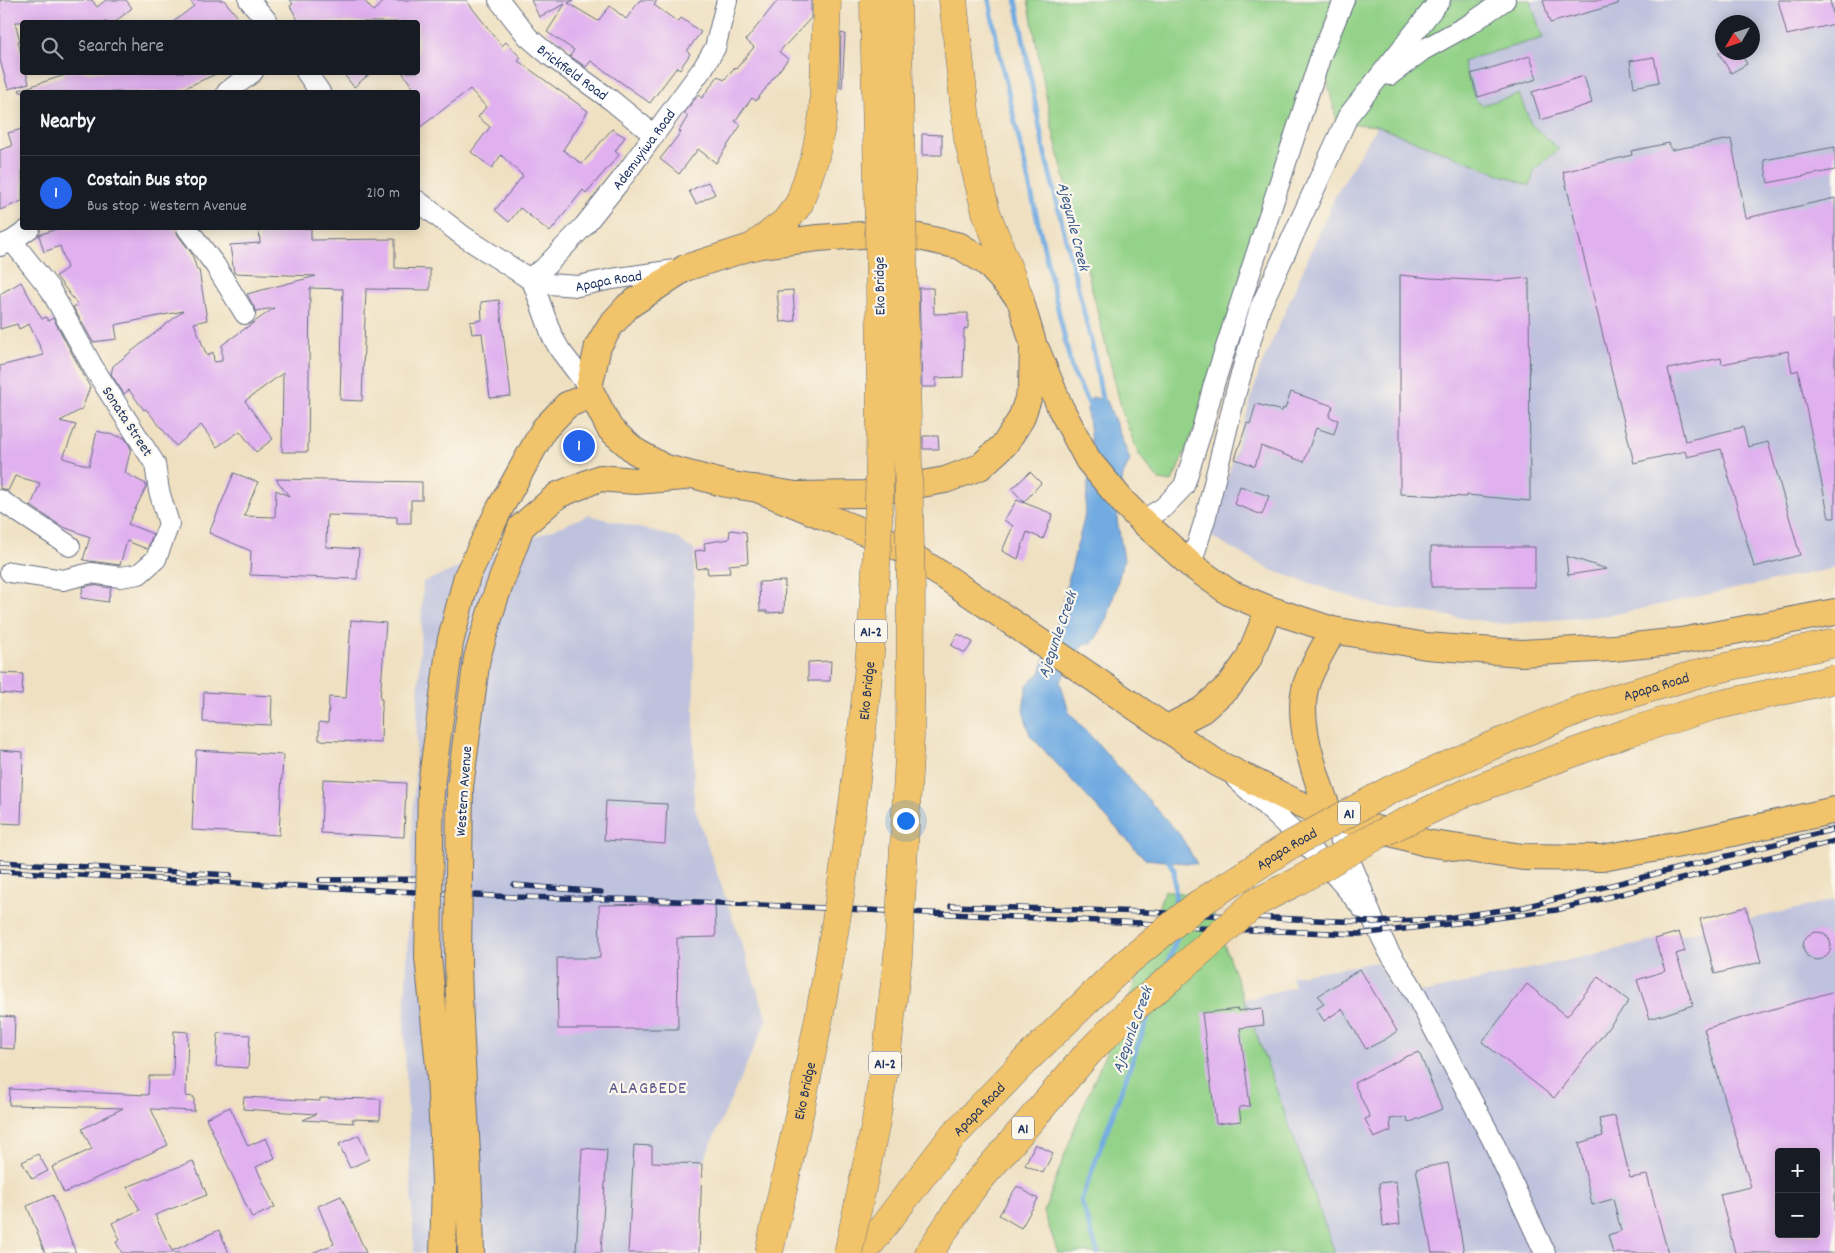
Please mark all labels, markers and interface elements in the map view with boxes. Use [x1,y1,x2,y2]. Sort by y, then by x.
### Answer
north arrow [1715,15,1760,60]
search box [20,20,420,75]
icon: search [38,34,66,62]
text: Search here [78,34,164,61]
street label: Brickfield Road [531,40,612,107]
street label: Ademuyiwa Road [608,105,682,196]
text: Nearby [40,108,95,138]
text: Costain Bus stop [87,168,207,195]
water label: Ajegunle Creek [1050,180,1095,275]
text: 1 [54,182,58,205]
text: 210 m [366,182,400,205]
text: Bus stop · Western Avenue [87,195,247,218]
street label: Eko Bridge [869,256,893,316]
street label: Apapa Road [573,266,644,299]
street label: Sonata Street [95,383,158,462]
pin: 1 [563,427,595,465]
water label: Ajegunle Creek [1033,587,1084,681]
road number: A1-2 [855,620,887,642]
street label: Eko Bridge [854,660,882,721]
street label: Apapa Road [1621,668,1692,708]
street label: Western Avenue [451,745,479,837]
road number: A1 [1338,801,1360,824]
your location [893,808,919,834]
street label: Apapa Road [1253,823,1322,877]
water label: Ajegunle Creek [1107,982,1160,1076]
road number: A1-2 [869,1052,901,1074]
street label: Eko Bridge [789,1060,823,1122]
district label: ALAGBEDE [609,1077,687,1102]
street label: Apapa Road [949,1079,1012,1143]
road number: A1 [1012,1116,1034,1140]
map controls [1775,1148,1820,1238]
button: + [1775,1148,1820,1193]
button: − [1775,1193,1820,1238]

